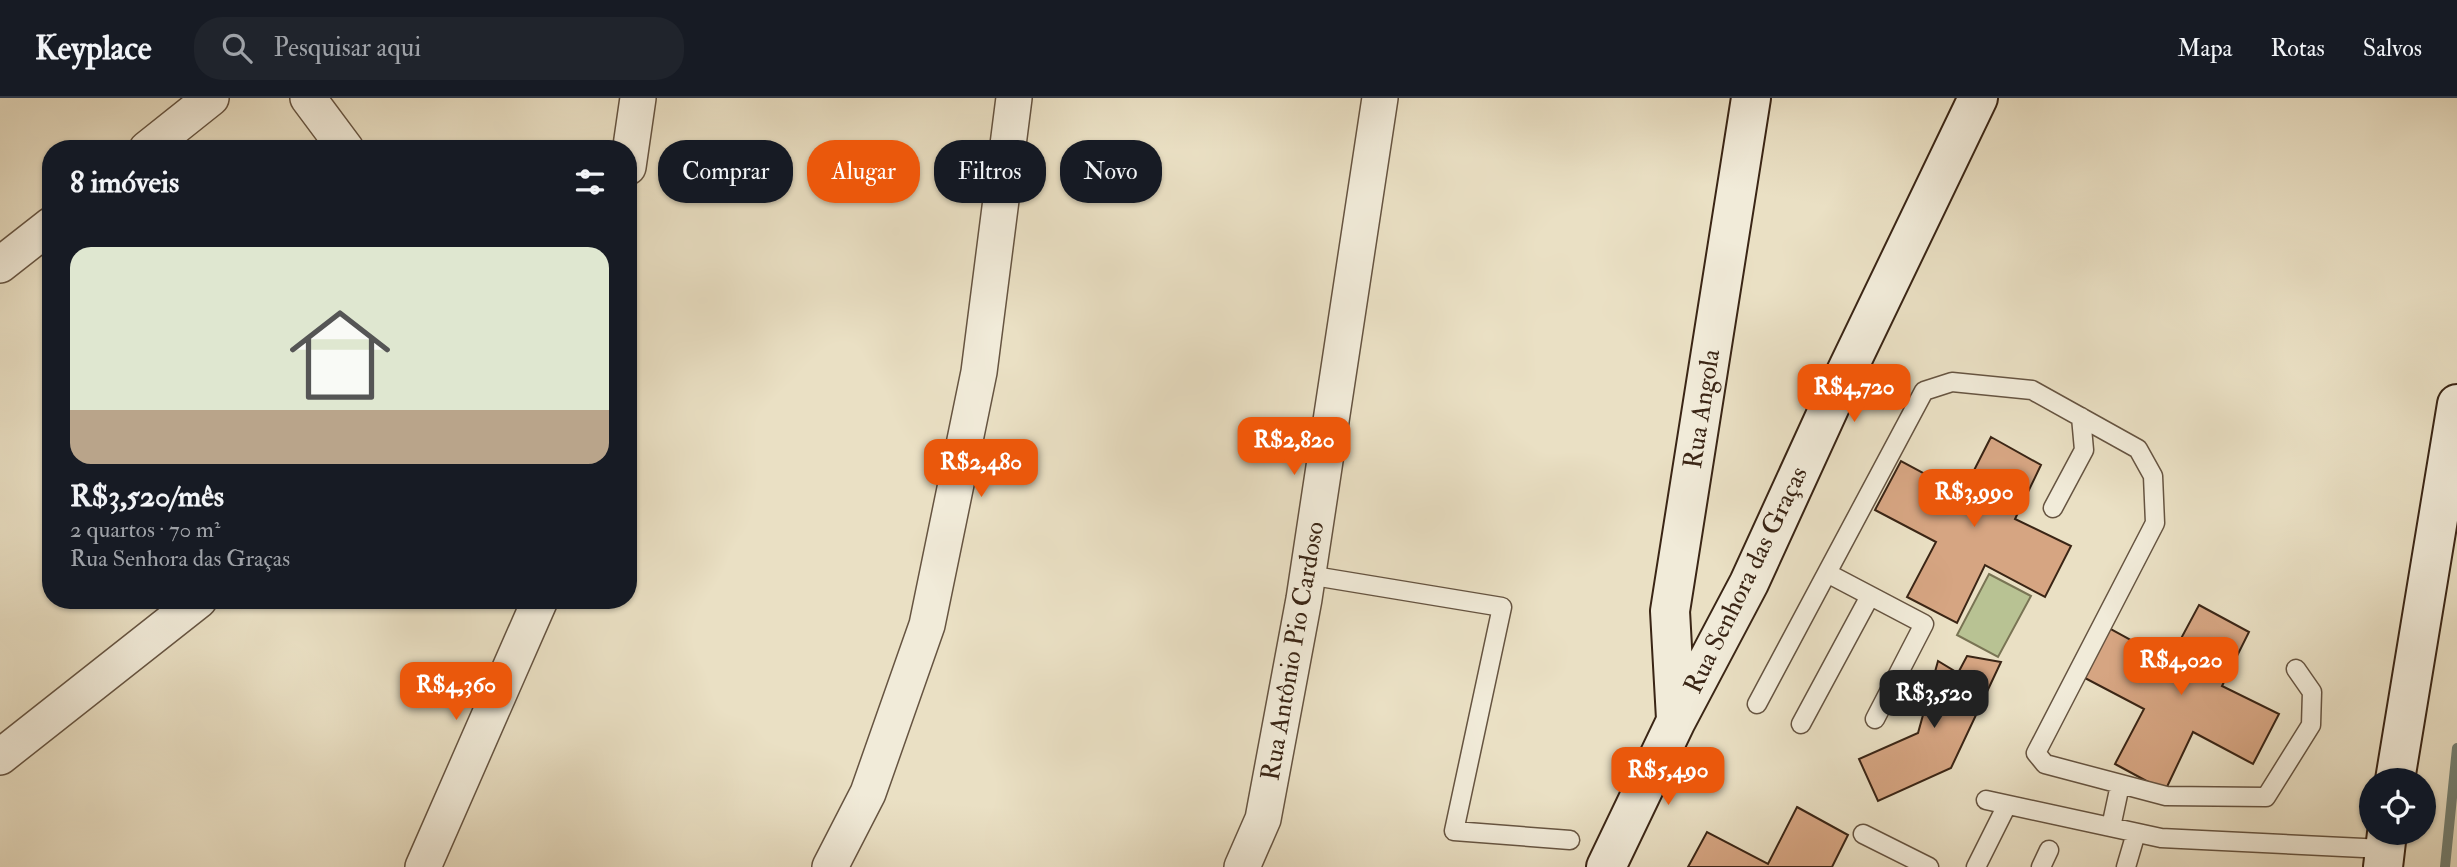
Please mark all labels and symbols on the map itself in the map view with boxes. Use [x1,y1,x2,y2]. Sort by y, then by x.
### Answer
street label: Rua Angola [1677,347,1727,471]
pin: R$4,720 [1789,364,1919,424]
pin: R$2,820 [1229,418,1359,477]
pin: R$2,480 [916,440,1046,499]
street label: Rua Senhora das Graças [1677,461,1815,699]
pin: R$3,990 [1909,470,2039,529]
street label: Rua Antônio Pio Cardoso [1254,519,1332,783]
pin: R$4,020 [2116,638,2246,697]
pin: R$4,360 [391,662,521,722]
pin: R$3,520 [1869,670,1999,730]
pin: R$5,490 [1603,748,1733,807]

